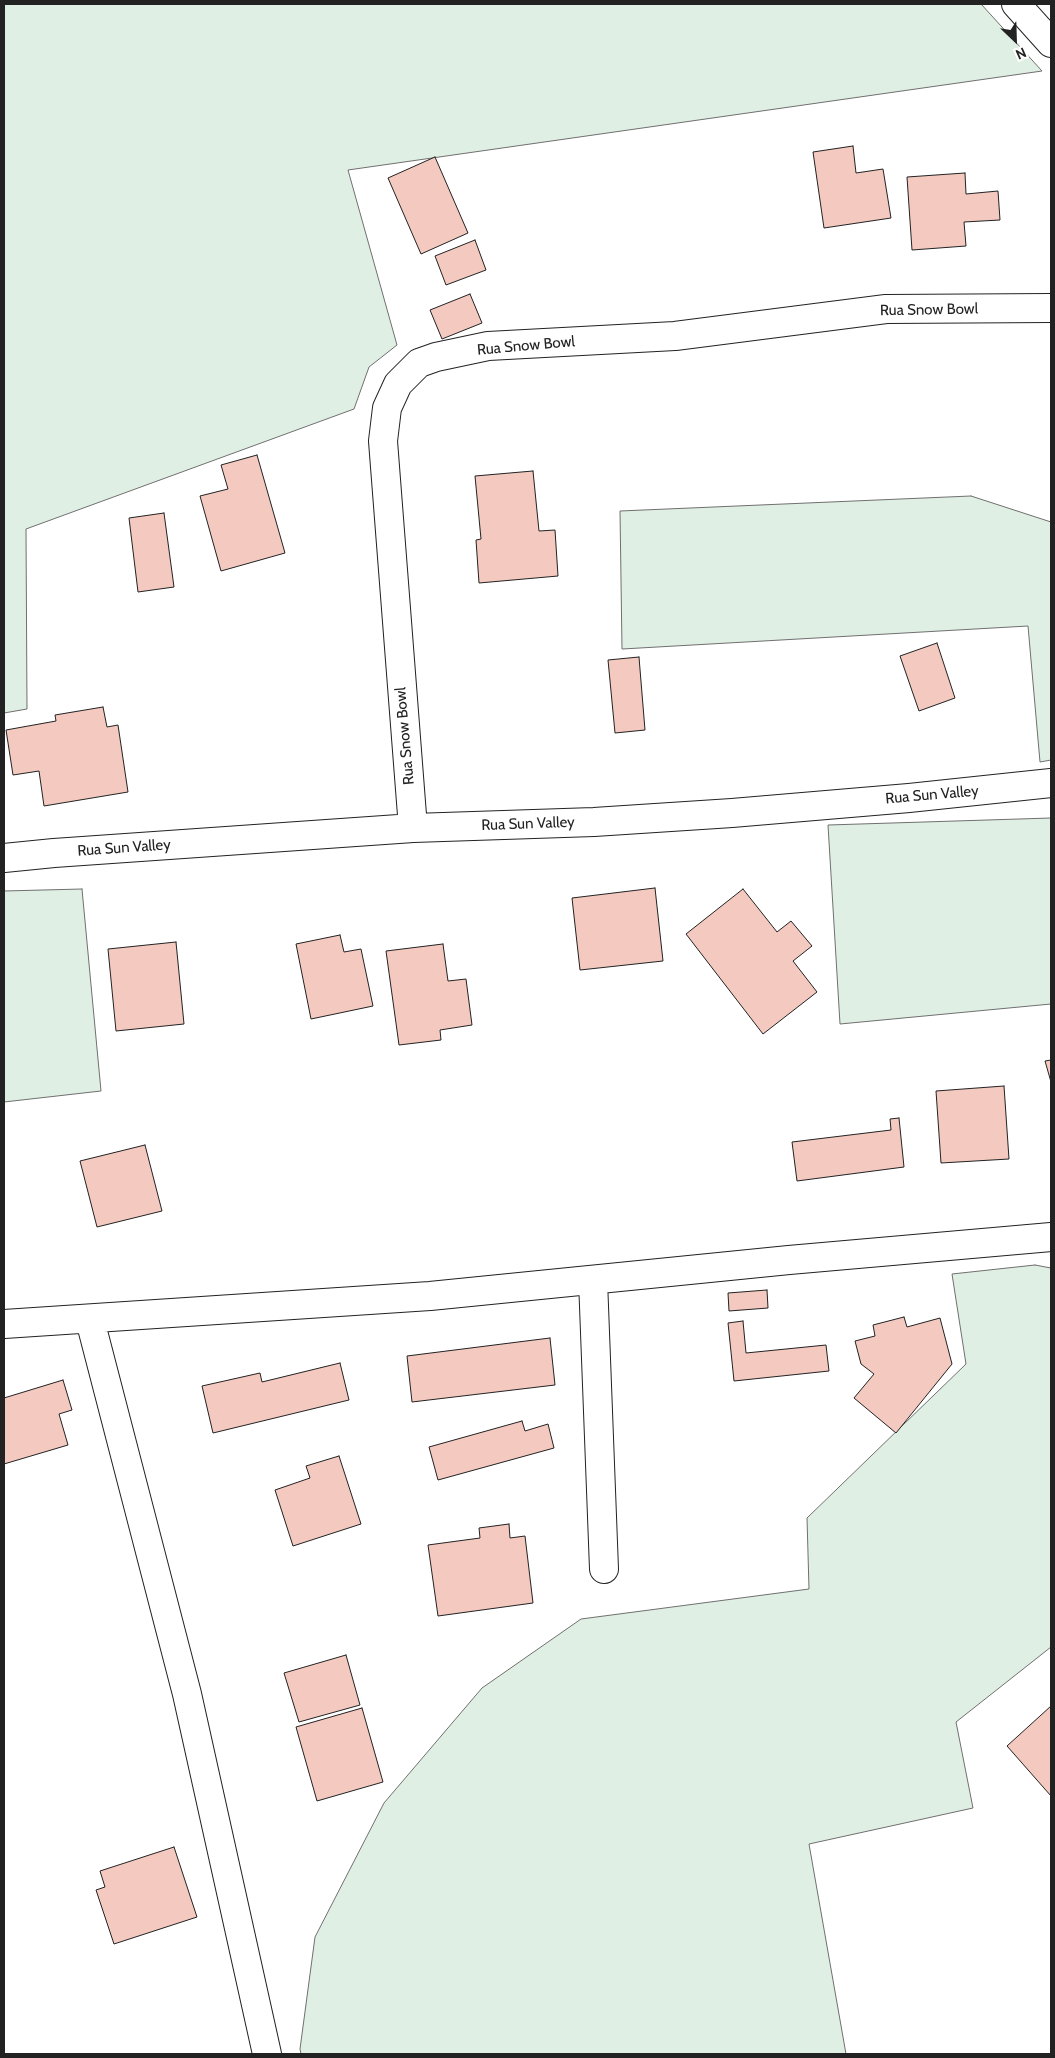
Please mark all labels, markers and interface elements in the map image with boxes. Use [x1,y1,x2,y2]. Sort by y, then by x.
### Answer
north arrow [990,15,1040,65]
text: N [1013,43,1029,64]
street label: Rua Snow Bowl [880,300,978,320]
street label: Rua Snow Bowl [476,333,576,359]
street label: Rua Snow Bowl [392,686,418,786]
street label: Rua Sun Valley [885,782,979,808]
street label: Rua Sun Valley [481,813,575,835]
street label: Rua Sun Valley [77,836,171,860]

